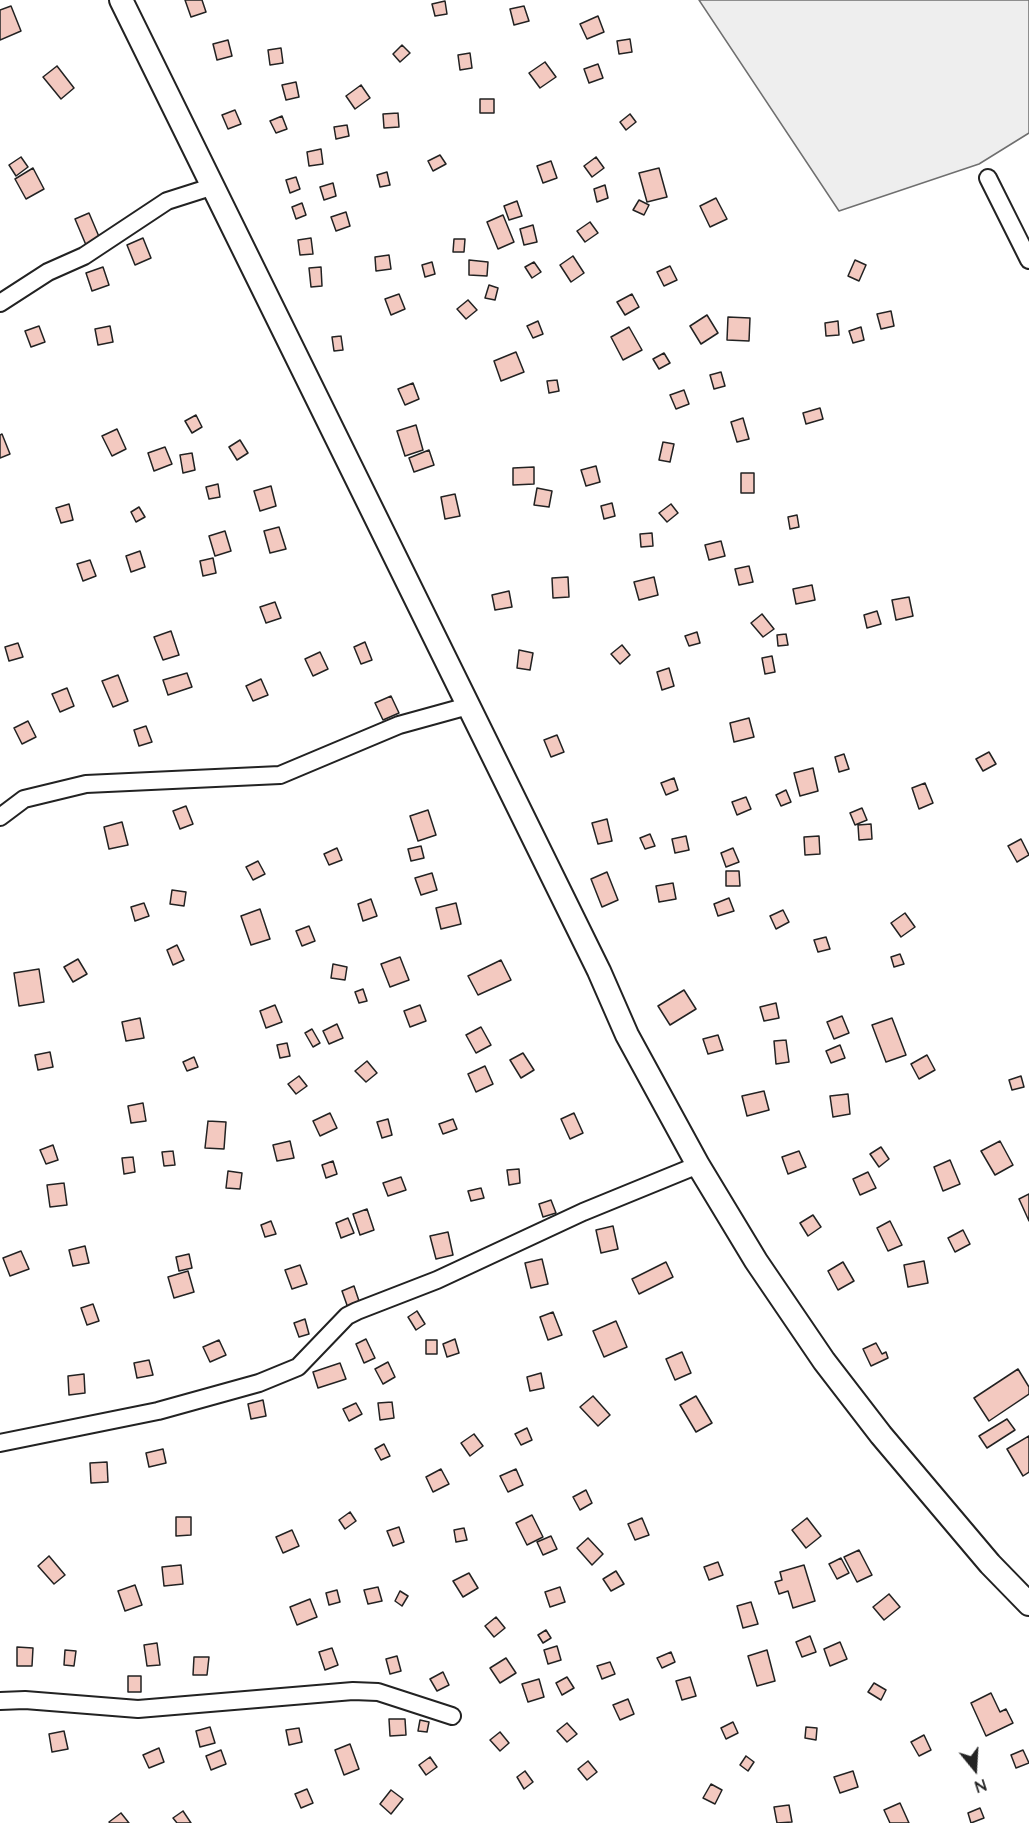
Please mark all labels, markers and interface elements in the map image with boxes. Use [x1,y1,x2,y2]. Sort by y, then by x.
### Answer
north arrow [945,1739,1005,1799]
text: N [972,1775,989,1797]

